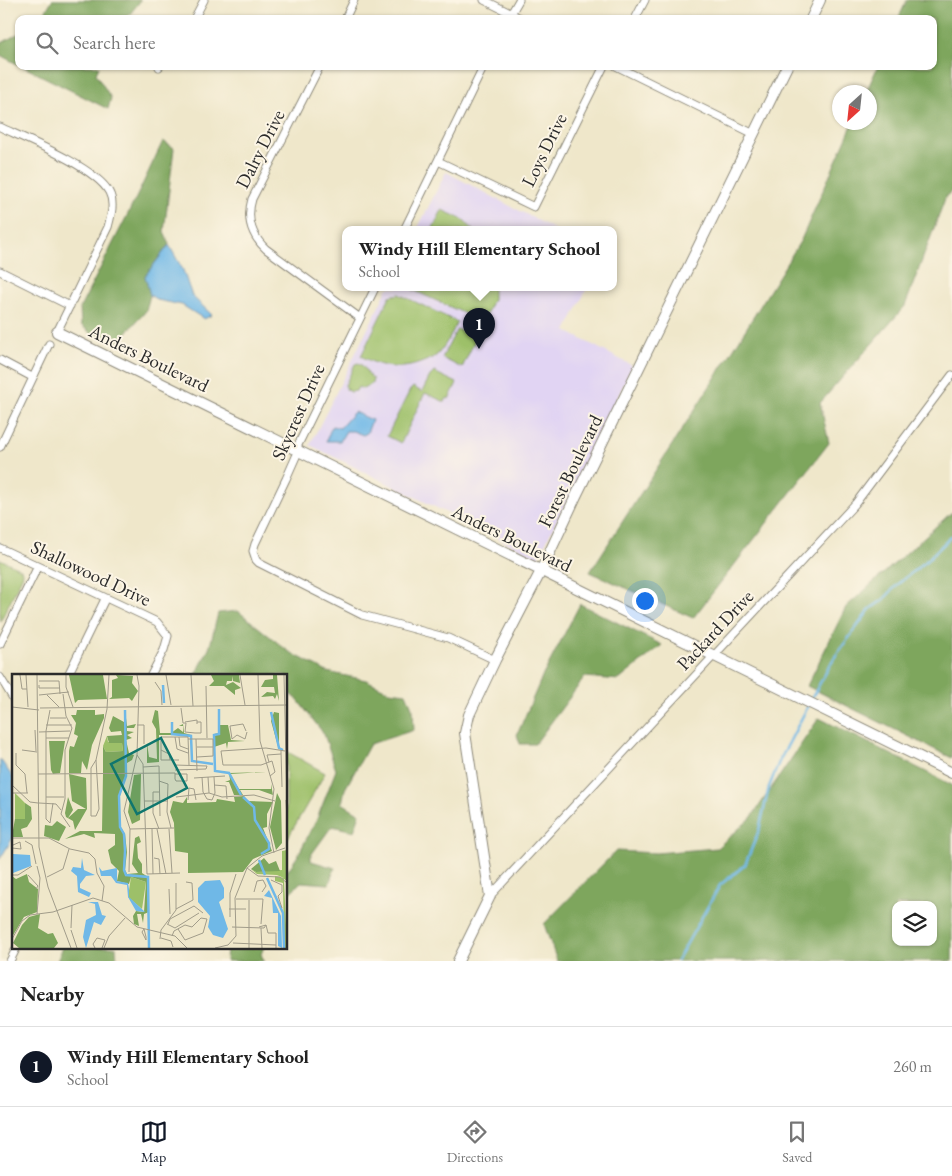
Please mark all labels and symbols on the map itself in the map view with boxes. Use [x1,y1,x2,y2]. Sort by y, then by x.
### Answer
north arrow [832,85,877,130]
street label: Dalry Drive [229,105,291,193]
street label: Loys Drive [515,109,573,191]
pin: 1 [463,308,495,349]
street label: Anders Boulevard [84,318,214,398]
street label: Skycrest Drive [266,360,330,464]
street label: Forest Boulevard [532,410,608,531]
street label: Anders Boulevard [447,498,577,578]
street label: Shallowood Drive [27,534,155,612]
street label: Packard Drive [671,584,759,676]
your location [632,588,658,614]
inset map [12,674,288,948]

